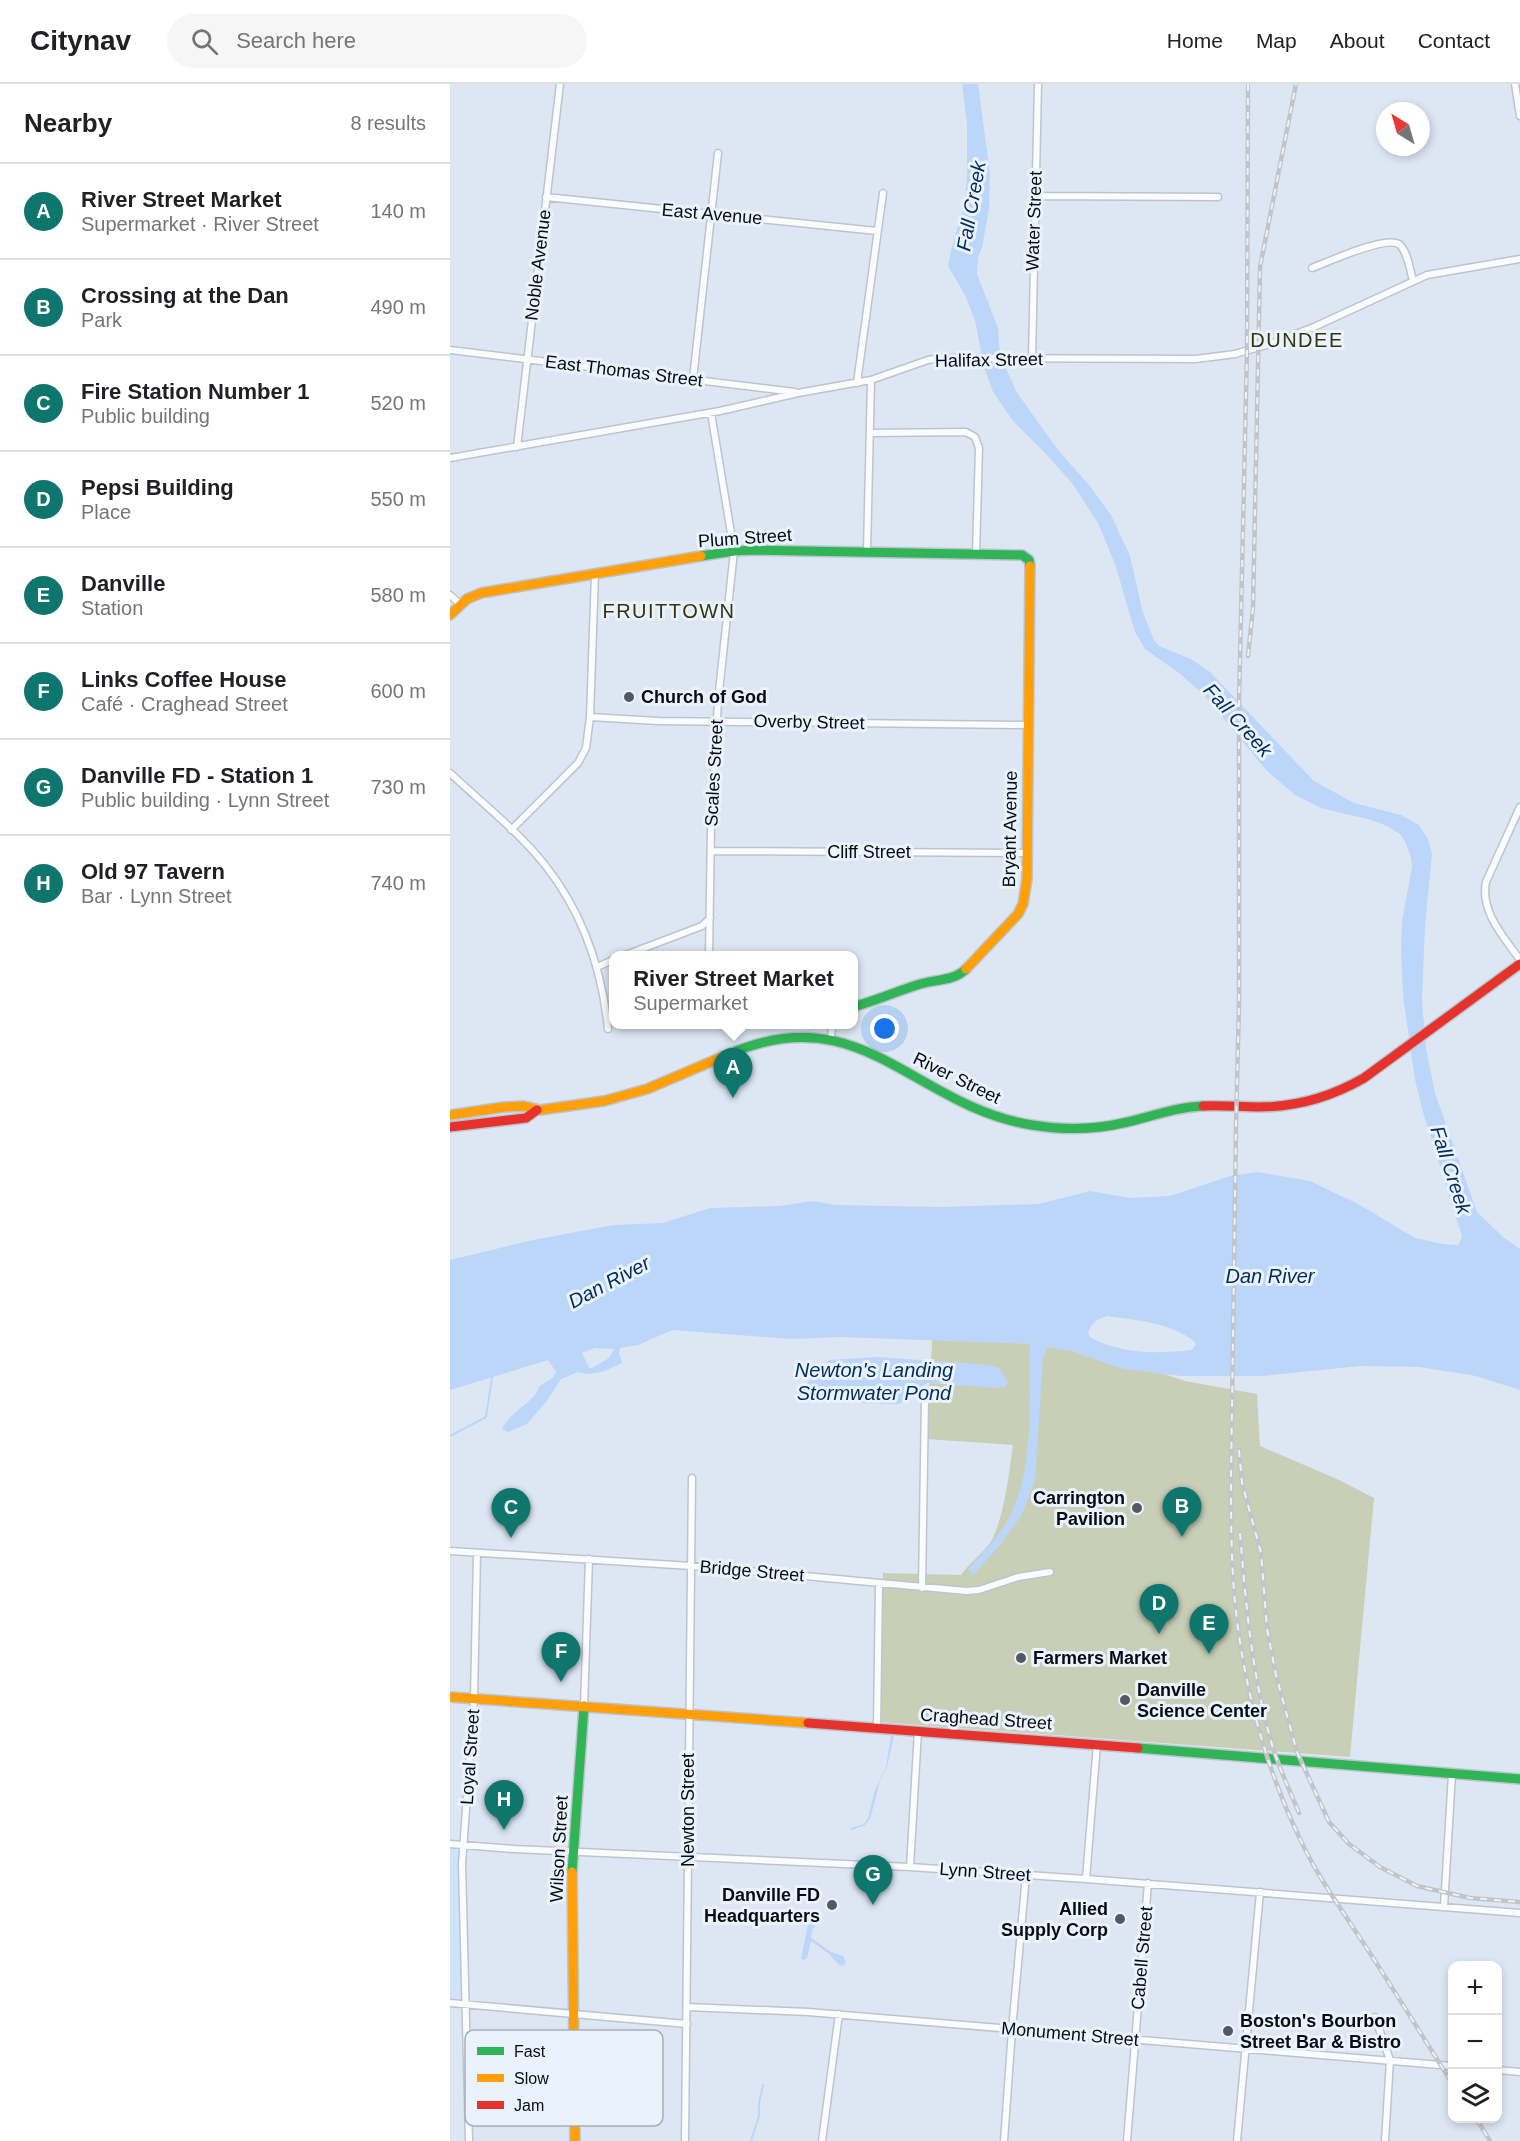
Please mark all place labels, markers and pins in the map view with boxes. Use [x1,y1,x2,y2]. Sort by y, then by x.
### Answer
place label: Church of God [641,687,767,707]
marker: Church of God [622,690,636,704]
pin: A [714,1048,752,1098]
pin: C [492,1488,530,1538]
place label: Carrington Pavilion [1033,1488,1125,1529]
pin: B [1162,1488,1202,1537]
marker: Carrington Pavilion [1130,1501,1144,1515]
pin: D [1140,1584,1178,1634]
pin: E [1190,1604,1228,1654]
pin: F [542,1632,580,1682]
place label: Farmers Market [1033,1648,1167,1668]
marker: Farmers Market [1014,1651,1028,1665]
place label: Danville Science Center [1137,1680,1267,1721]
marker: Danville Science Center [1118,1693,1132,1707]
pin: H [484,1780,524,1830]
pin: G [854,1856,892,1905]
place label: Danville FD Headquarters [704,1885,820,1926]
marker: Danville FD Headquarters [825,1898,839,1912]
place label: Allied Supply Corp [1001,1899,1108,1940]
marker: Allied Supply Corp [1113,1912,1127,1926]
place label: Boston's Bourbon Street Bar & Bistro [1240,2011,1401,2052]
marker: Boston's Bourbon Street Bar & Bistro [1221,2024,1235,2038]

